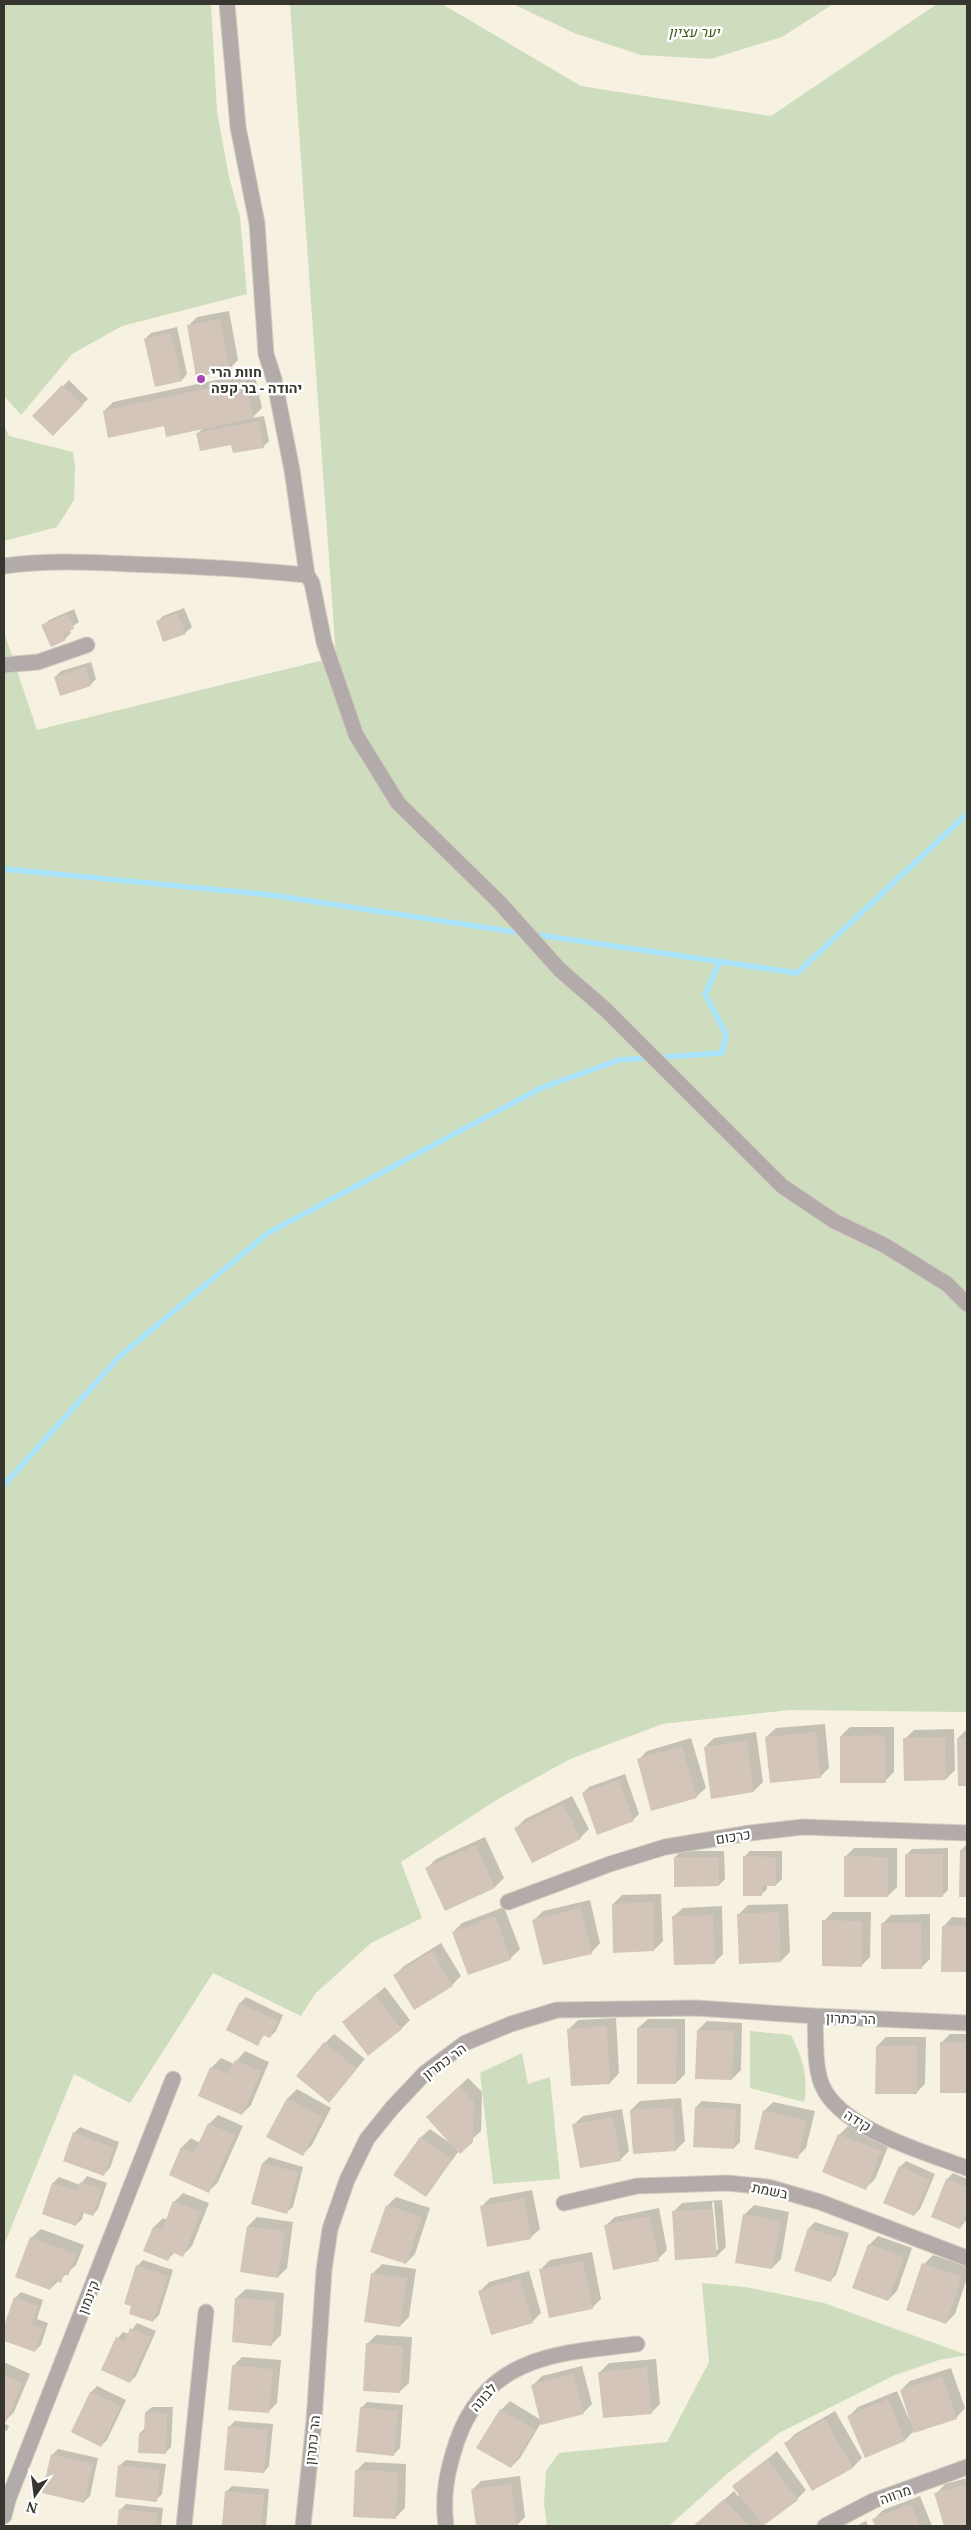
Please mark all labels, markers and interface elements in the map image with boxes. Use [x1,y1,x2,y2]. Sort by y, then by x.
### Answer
park label: יער עציון [669,22,721,41]
place label: חוות הרי יהודה - בר קפה [211,362,302,397]
marker: חוות הרי יהודה - בר קפה [195,373,207,385]
street label: כרכום [714,1824,752,1848]
street label: הר כתרון [826,2008,876,2028]
street label: הר כתרון [418,2038,470,2084]
street label: קידה [841,2104,875,2136]
street label: בשמת [750,2177,790,2203]
street label: קינמון [73,2277,103,2317]
street label: לבונה [465,2379,501,2415]
street label: הר כתרון [300,2414,324,2466]
north arrow [10,2470,60,2520]
street label: מרווה [877,2480,913,2508]
text: N [24,2498,39,2519]

